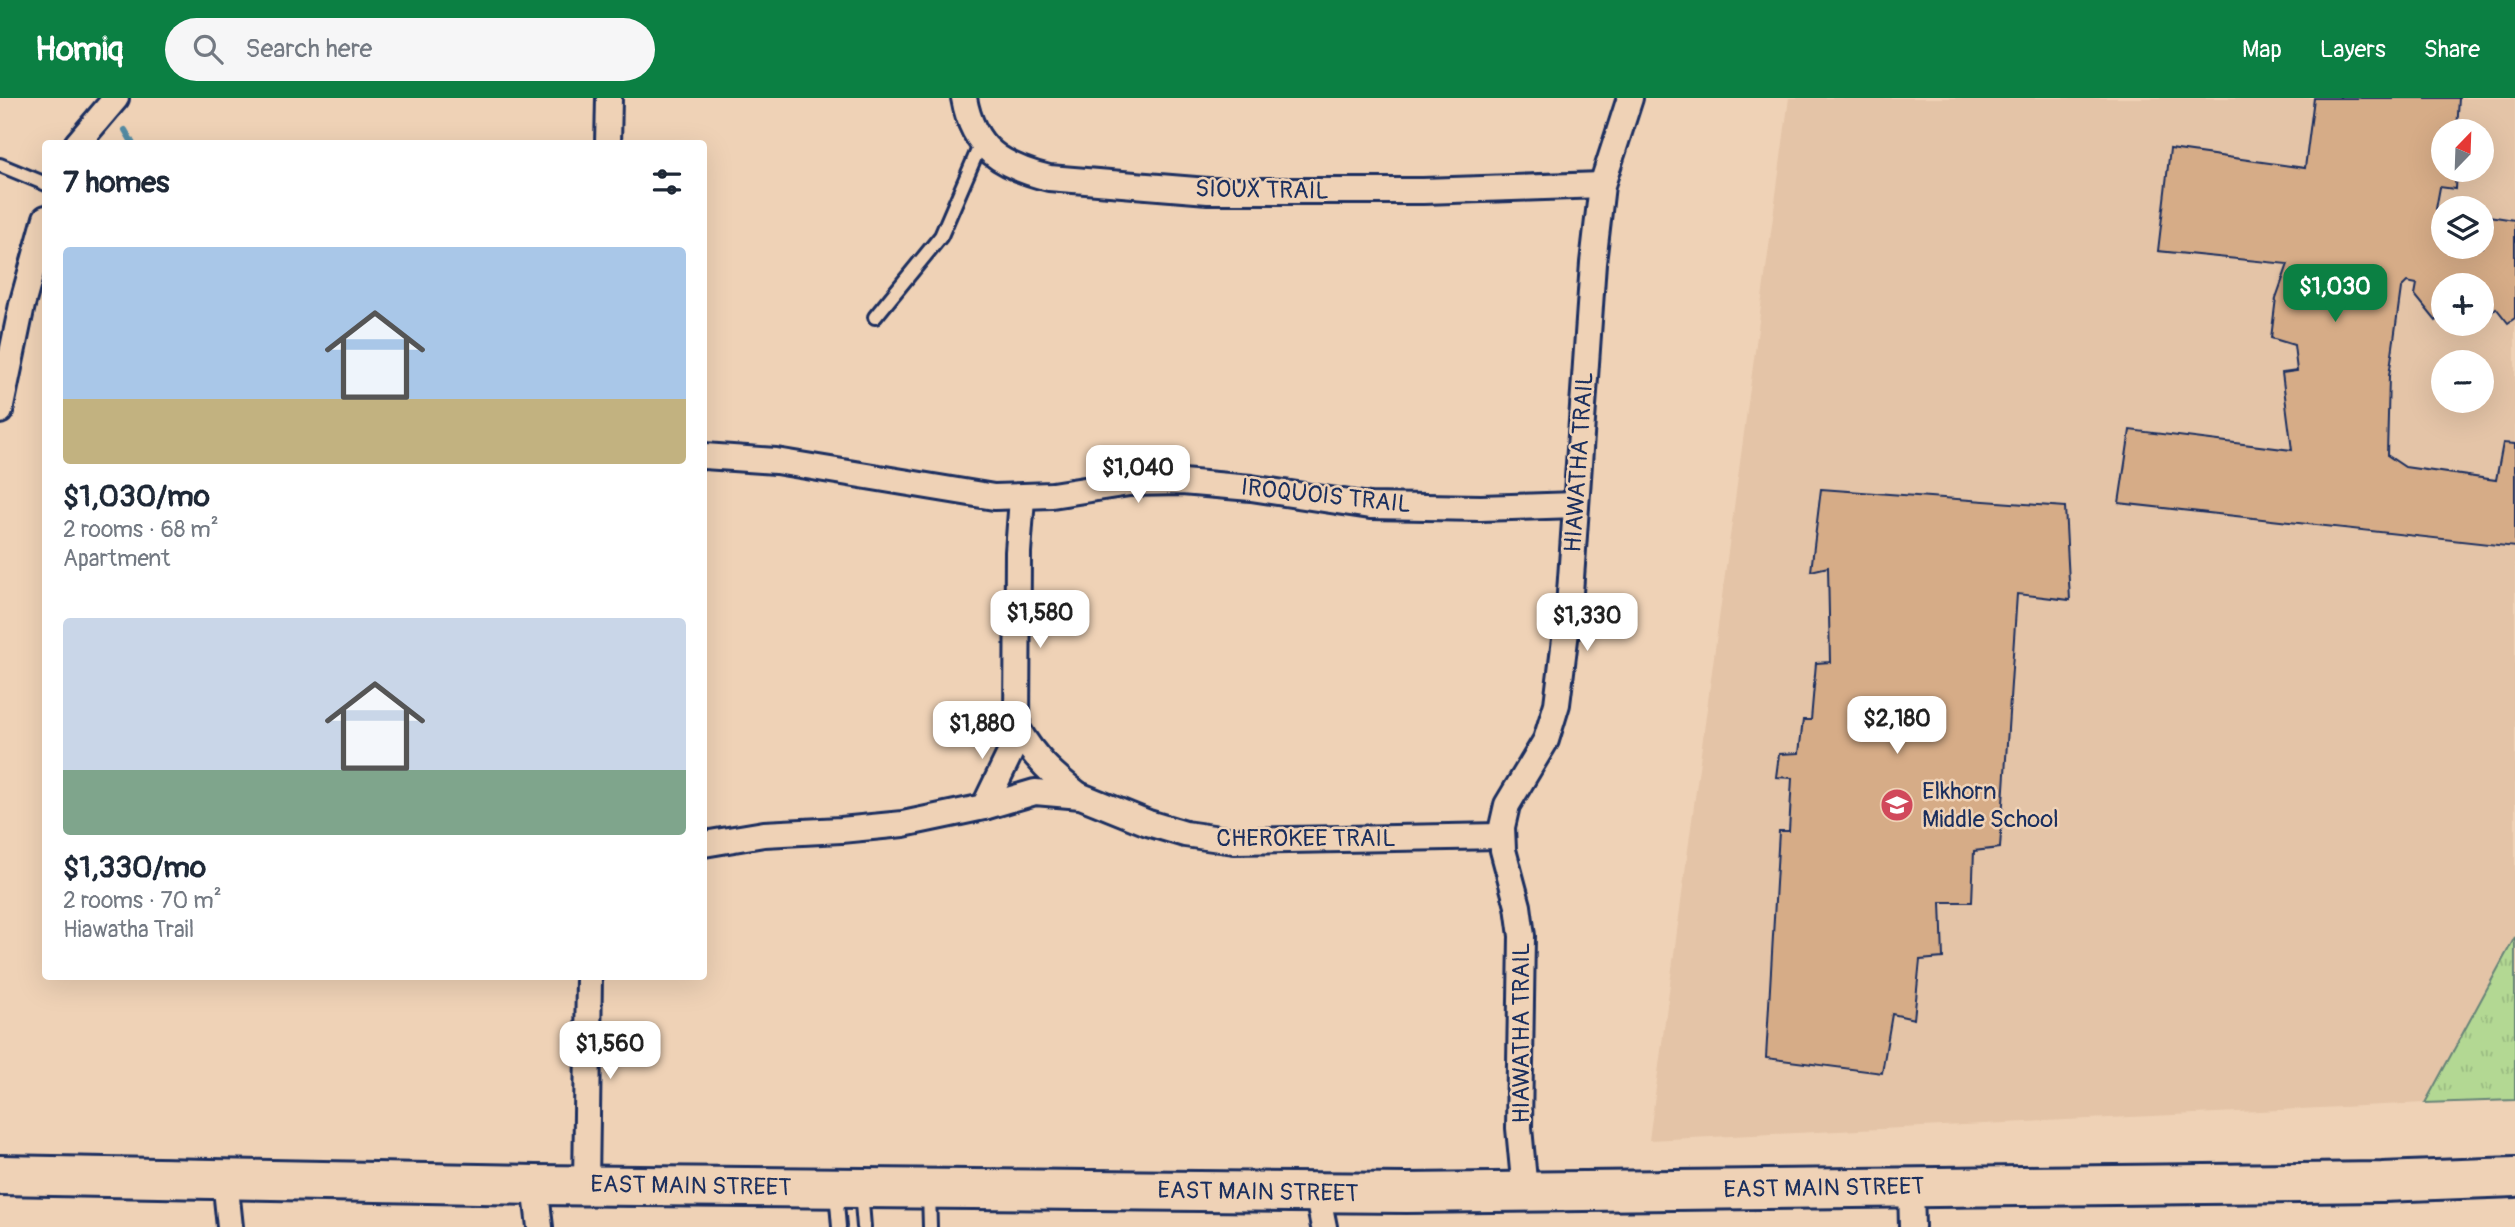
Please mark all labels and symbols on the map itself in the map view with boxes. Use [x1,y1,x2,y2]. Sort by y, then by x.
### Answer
north arrow [2431,119,2494,182]
street label: SIOUX TRAIL [1195,174,1329,206]
pin: $1,030 [2278,264,2392,324]
street label: HIAWATHA TRAIL [1558,371,1600,553]
pin: $1,040 [1081,446,1195,505]
street label: IROQUOIS TRAIL [1240,473,1412,519]
pin: $1,580 [983,590,1097,650]
pin: $1,330 [1530,594,1644,653]
pin: $2,180 [1840,696,1954,756]
pin: $1,880 [925,702,1039,761]
place label: Elkhorn Middle School [1922,777,2059,834]
school or university icon: Elkhorn Middle School [1878,786,1916,824]
street label: CHEROKEE TRAIL [1216,824,1396,853]
street label: HIAWATHA TRAIL [1507,942,1536,1124]
pin: $1,560 [553,1021,667,1081]
street label: EAST MAIN STREET [590,1170,792,1202]
street label: EAST MAIN STREET [1723,1172,1925,1204]
street label: EAST MAIN STREET [1157,1176,1359,1208]

